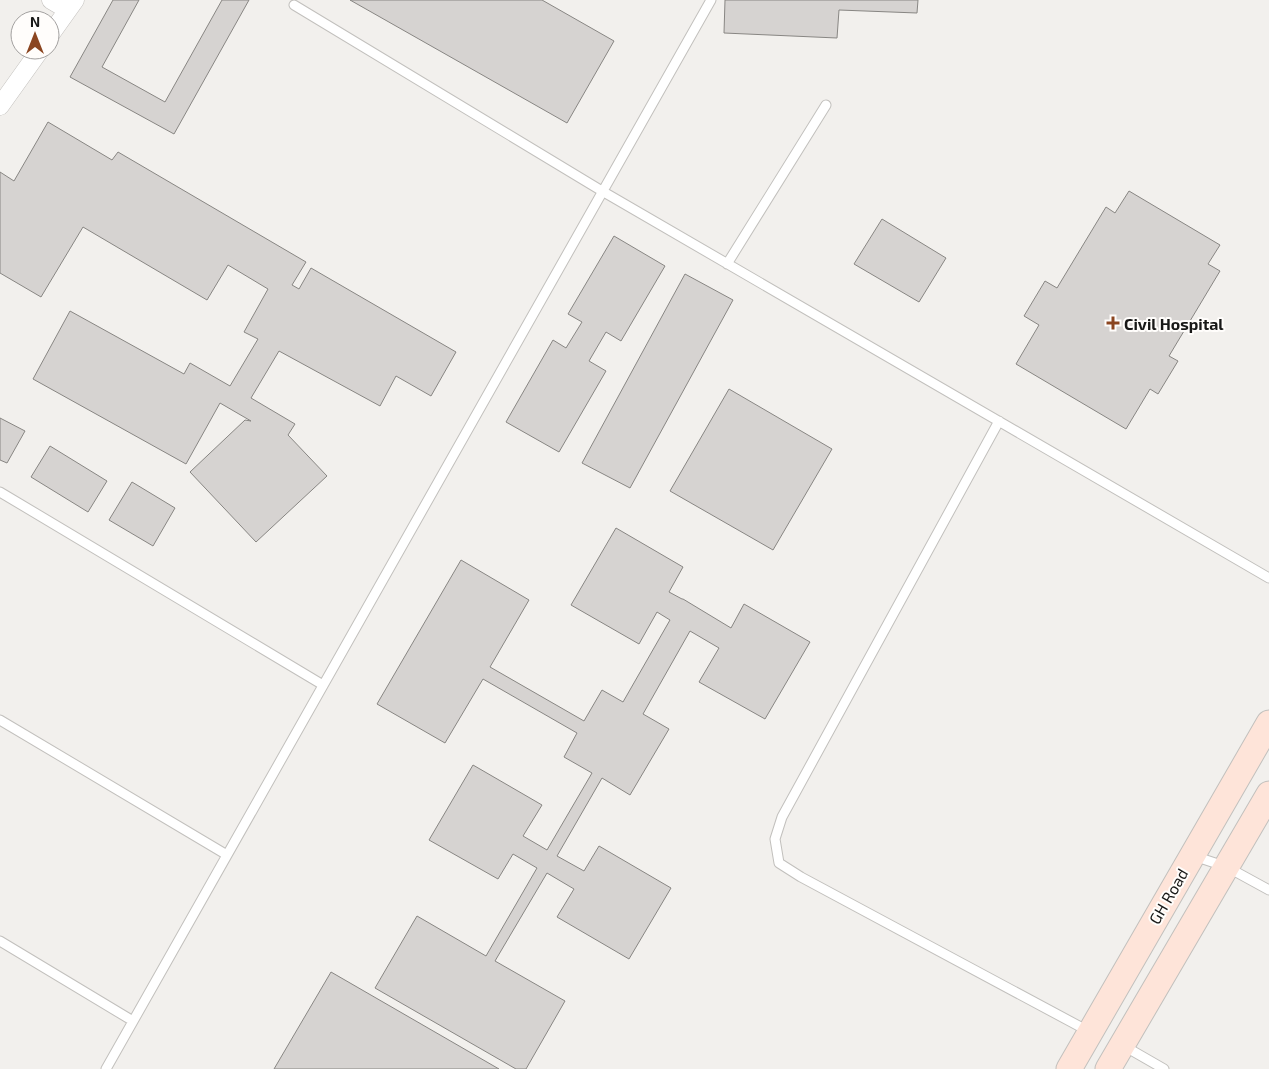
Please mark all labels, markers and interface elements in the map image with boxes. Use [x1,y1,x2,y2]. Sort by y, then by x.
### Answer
north arrow [10,10,60,60]
text: N [30,13,40,30]
place label: Civil Hospital [1124,314,1224,333]
marker: Civil Hospital [1106,316,1120,330]
street label: GH Road [1144,865,1192,927]

